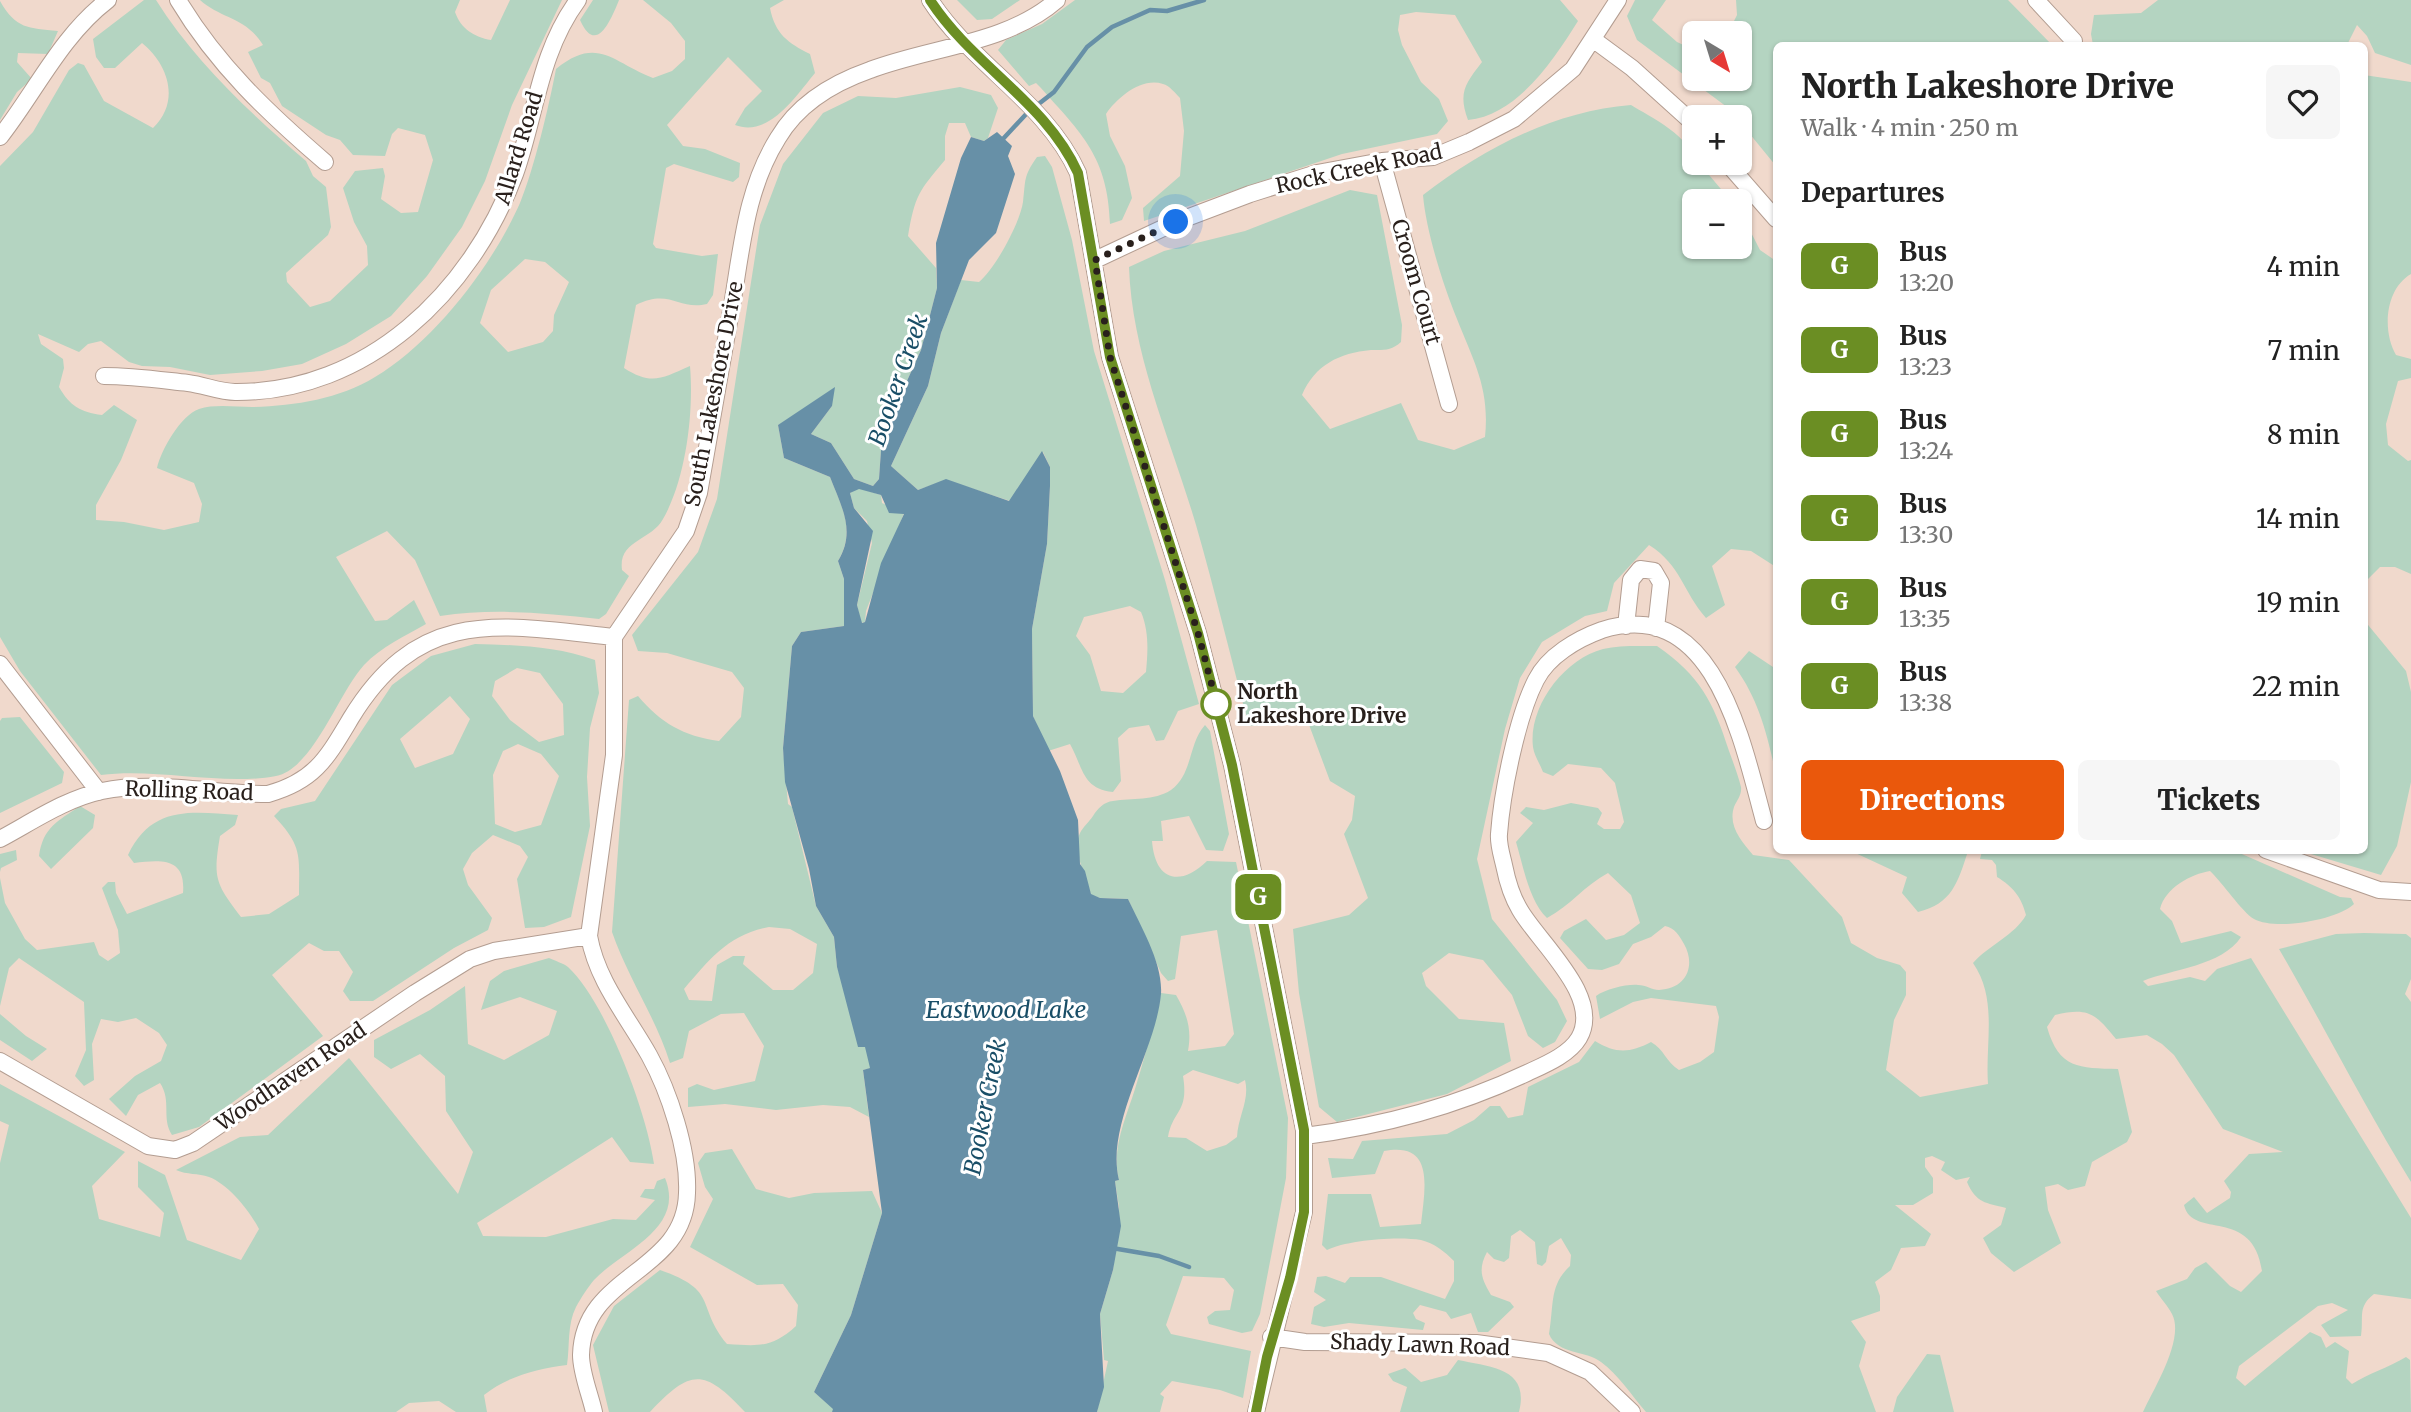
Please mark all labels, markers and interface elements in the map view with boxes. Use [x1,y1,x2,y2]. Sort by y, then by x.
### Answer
north arrow [1682,21,1752,91]
map controls [1682,21,1752,259]
button: heart [2266,65,2340,139]
text: North Lakeshore Drive [1801,66,2174,107]
street label: Allard Road [488,88,549,209]
button: + [1682,105,1752,175]
text: Walk · 4 min · 250 m [1801,113,2018,142]
street label: Rock Creek Road [1273,138,1445,199]
text: Departures [1801,176,1945,209]
button: − [1682,189,1752,259]
your location [1158,204,1193,239]
street label: Croom Court [1386,216,1447,348]
text: Bus [1899,235,1947,268]
text: G [1831,250,1848,281]
text: 4 min [2266,250,2340,283]
text: 13:20 [1899,268,1954,297]
street label: South Lakeshore Drive [678,279,749,509]
water label: Booker Creek [861,310,934,449]
text: Bus [1899,319,1947,352]
text: G [1831,334,1848,365]
text: 7 min [2268,334,2340,367]
text: 13:23 [1899,352,1952,381]
text: Bus [1899,403,1947,436]
text: G [1831,418,1848,449]
text: 8 min [2267,418,2340,451]
text: 13:24 [1899,436,1953,465]
text: Bus [1899,487,1947,520]
text: G [1831,502,1848,533]
text: 14 min [2256,502,2340,535]
text: 13:30 [1899,520,1953,549]
text: Bus [1899,571,1947,604]
text: G [1831,586,1848,617]
text: 19 min [2256,586,2340,619]
text: 13:35 [1899,604,1951,633]
text: Bus [1899,655,1947,688]
text: G [1831,670,1848,701]
text: 22 min [2252,670,2340,703]
place label: North Lakeshore Drive [1237,678,1406,729]
text: 13:38 [1899,688,1952,717]
marker: North Lakeshore Drive [1201,689,1231,719]
button: Directions [1801,760,2064,840]
button: Tickets [2078,760,2340,840]
street label: Rolling Road [124,775,254,806]
line badge: G [1235,874,1281,920]
text: G [1249,881,1267,912]
water label: Eastwood Lake [926,995,1086,1024]
street label: Woodhaven Road [210,1016,371,1137]
water label: Booker Creek [957,1036,1012,1177]
street label: Shady Lawn Road [1330,1328,1511,1361]

